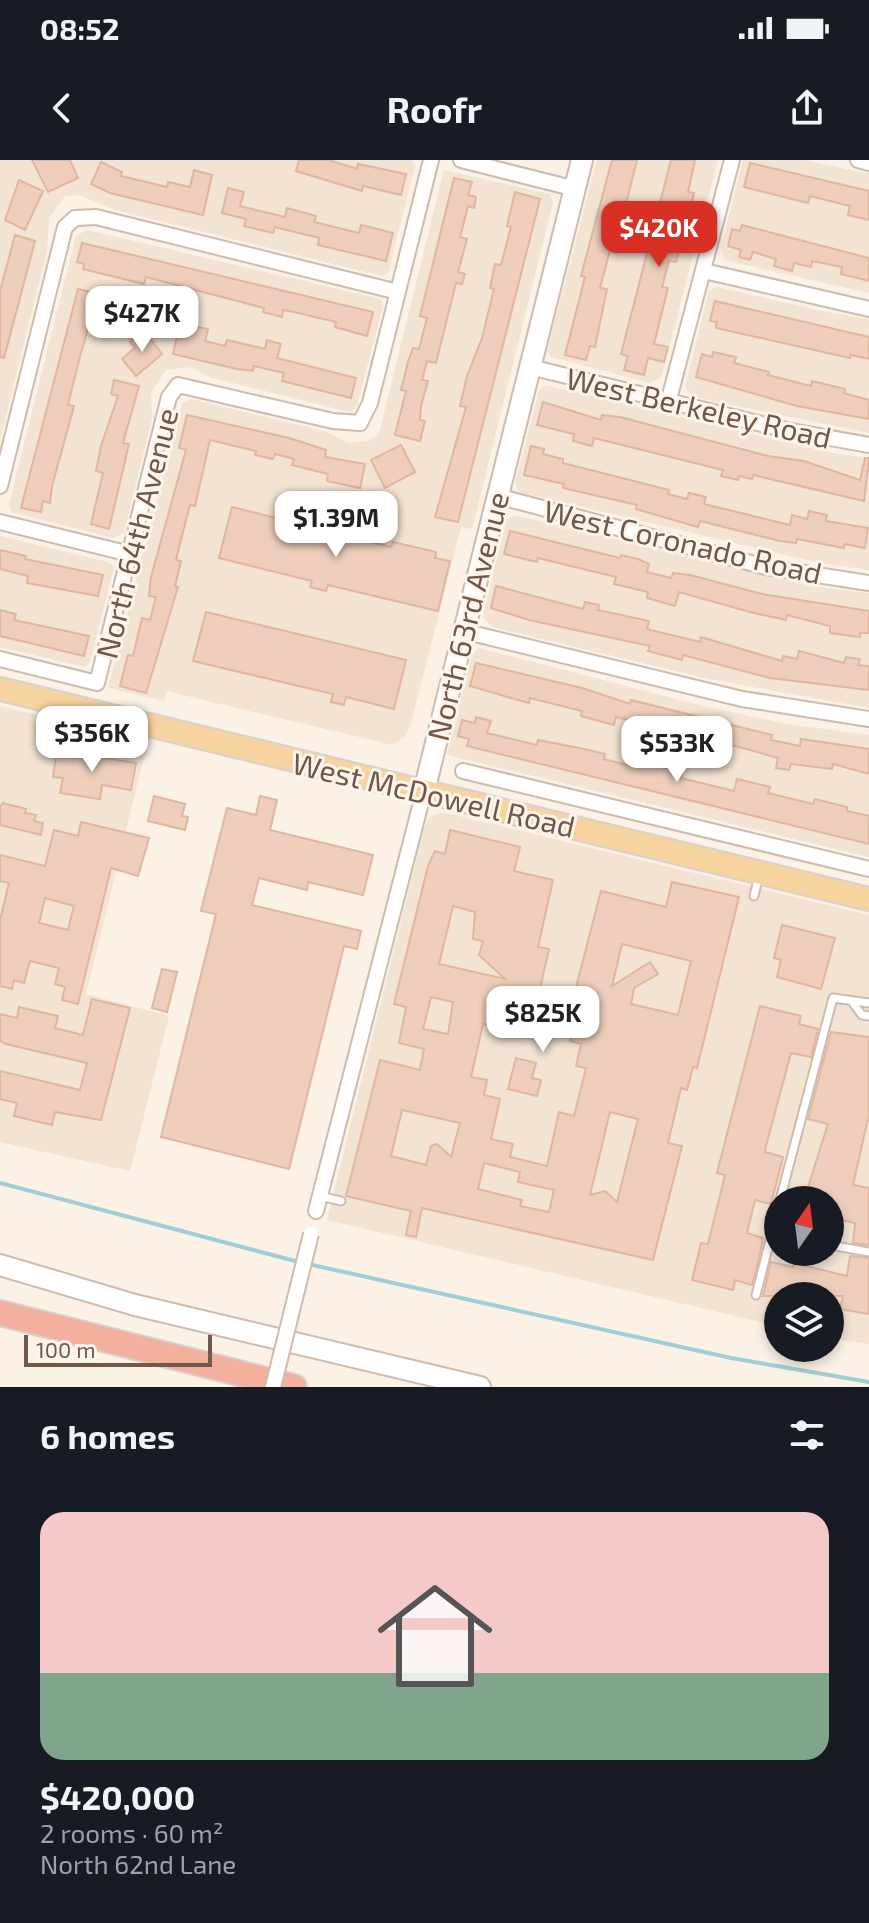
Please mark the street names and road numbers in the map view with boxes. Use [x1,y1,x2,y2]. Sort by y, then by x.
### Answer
street label: West Berkeley Road [563,359,835,455]
street label: North 64th Avenue [87,404,185,662]
street label: North 63rd Avenue [419,488,515,744]
street label: West Coronado Road [541,492,825,590]
street label: West McDowell Road [289,744,579,844]

